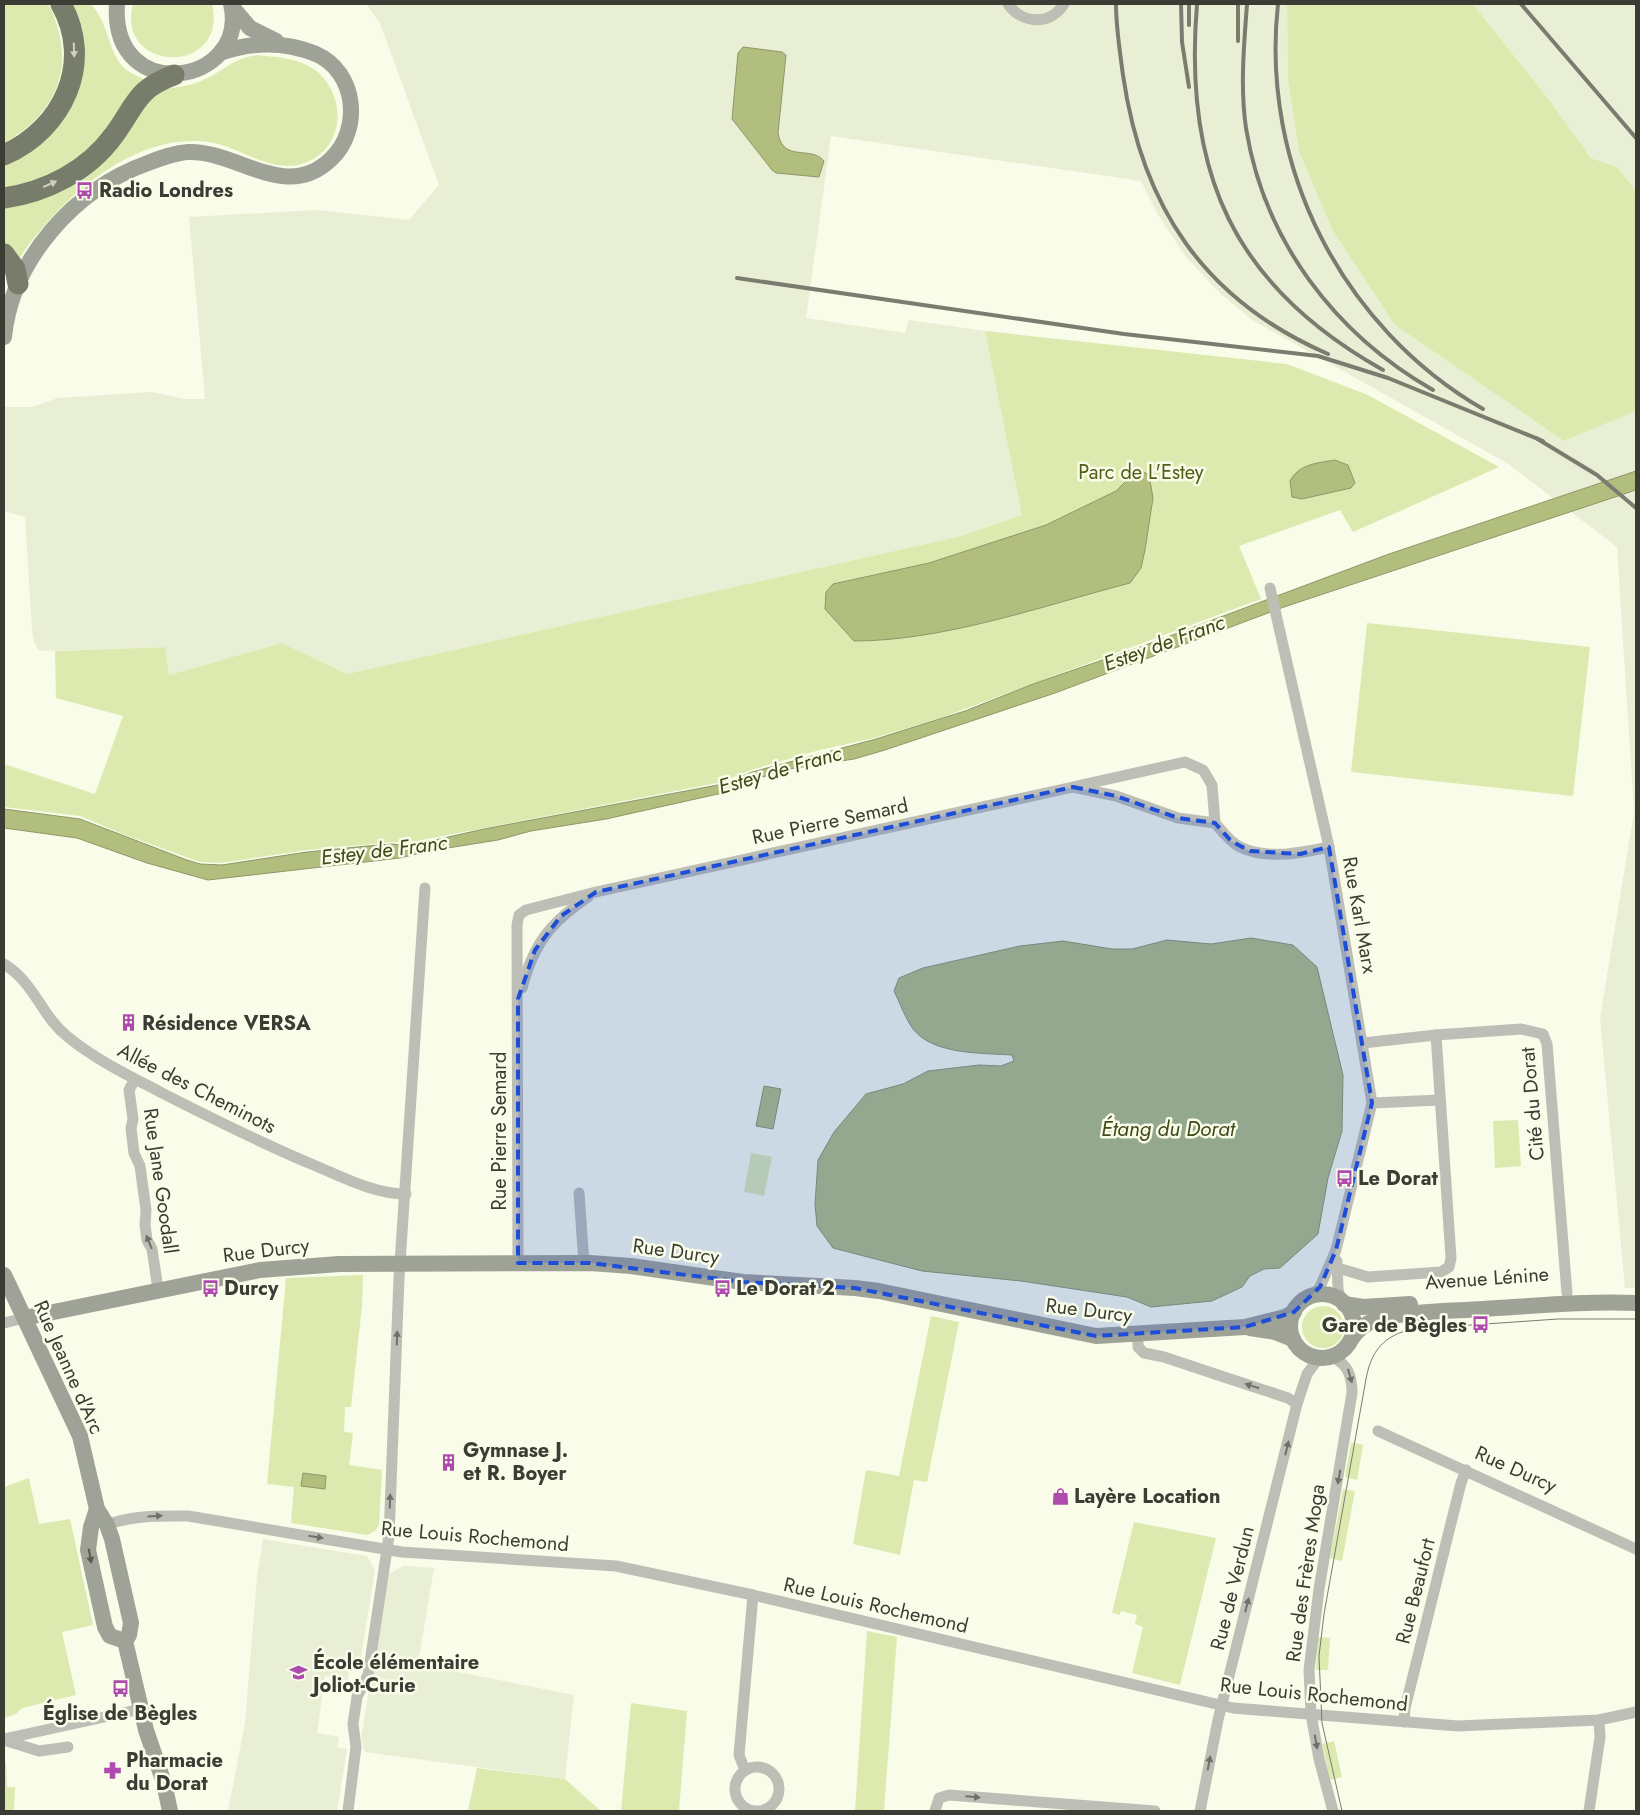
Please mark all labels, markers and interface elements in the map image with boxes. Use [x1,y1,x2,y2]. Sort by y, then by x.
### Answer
one-way arrow [70,42,78,58]
place label: Radio Londres [99,176,233,205]
one-way arrow [43,180,57,188]
bus stop icon: Radio Londres [75,180,95,200]
park label: Parc de L'Estey [1078,458,1204,487]
water label: Estey de Franc [1099,607,1229,679]
water label: Estey de Franc [715,738,845,802]
street label: Rue Pierre Semard [749,791,911,852]
water label: Estey de Franc [319,827,449,873]
street label: Rue Karl Marx [1335,854,1384,976]
place label: Résidence VERSA [142,1009,311,1038]
building icon: Résidence VERSA [118,1013,138,1033]
street label: Allée des Cheminots [113,1036,281,1141]
street label: Cité du Dorat [1513,1046,1552,1162]
street label: Rue Pierre Semard [485,1052,514,1210]
street label: Rue Jane Goodall [136,1106,185,1256]
water label: Étang du Dorat [1101,1114,1236,1144]
place label: Le Dorat [1358,1164,1438,1193]
bus stop icon: Le Dorat [1334,1168,1354,1188]
street label: Rue Durcy [221,1231,311,1270]
street label: Rue Durcy [631,1231,721,1272]
one-way arrow [145,1235,153,1249]
street label: Avenue Lénine [1424,1260,1550,1297]
place label: Durcy [224,1274,279,1303]
place label: Le Dorat 2 [736,1274,835,1303]
bus stop icon: Durcy [200,1278,220,1298]
bus stop icon: Le Dorat 2 [712,1278,732,1298]
street label: Rue Durcy [1044,1291,1134,1330]
street label: Rue Jeanne d'Arc [26,1296,111,1439]
place label: Gare de Bègles [1322,1311,1467,1340]
bus stop icon: Gare de Bègles [1471,1315,1491,1335]
one-way arrow [393,1330,401,1346]
one-way arrow [1346,1369,1354,1384]
one-way arrow [1245,1382,1260,1390]
place label: Gymnase J. et R. Boyer [463,1436,568,1488]
street label: Rue Durcy [1470,1439,1562,1500]
one-way arrow [1283,1440,1291,1455]
building icon: Gymnase J. et R. Boyer [439,1452,459,1472]
one-way arrow [1334,1469,1342,1485]
place label: Layère Location [1074,1482,1220,1511]
street label: Rue des Frères Moga [1279,1482,1332,1664]
shop icon: Layère Location [1050,1486,1070,1506]
one-way arrow [387,1492,395,1508]
one-way arrow [147,1512,163,1520]
street label: Rue Louis Rochemond [380,1514,570,1559]
street label: Rue de Verdun [1203,1523,1262,1653]
one-way arrow [308,1534,324,1542]
street label: Rue Beaufort [1388,1535,1443,1647]
one-way arrow [86,1548,94,1564]
street label: Rue Louis Rochemond [781,1570,971,1641]
one-way arrow [1243,1598,1251,1613]
place label: École élémentaire Joliot-Curie [309,1647,479,1700]
school or university icon: École élémentaire Joliot-Curie [289,1663,309,1683]
street label: Rue Louis Rochemond [1219,1670,1409,1719]
bus stop icon: Église de Bègles [110,1679,130,1699]
place label: Église de Bègles [43,1698,197,1728]
one-way arrow [1312,1734,1320,1750]
place label: Pharmacie du Dorat [126,1746,223,1798]
one-way arrow [1206,1755,1214,1771]
pharmacy icon: Pharmacie du Dorat [102,1761,122,1781]
one-way arrow [965,1793,981,1801]

